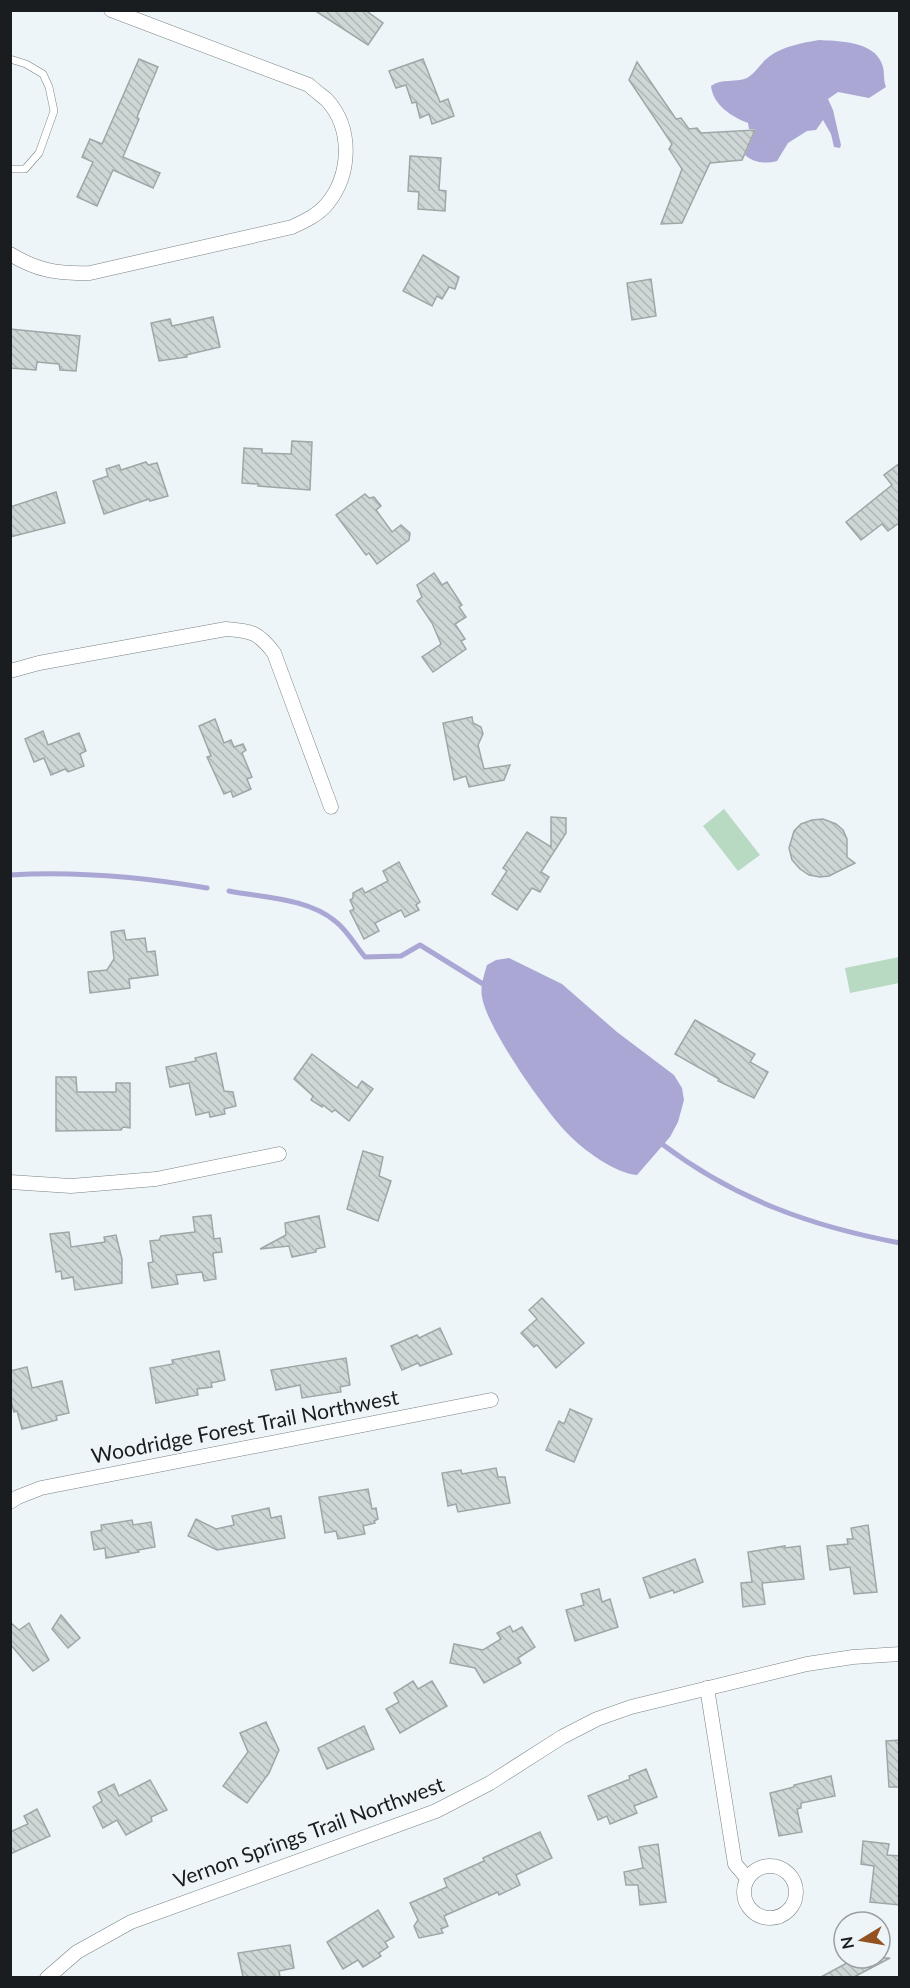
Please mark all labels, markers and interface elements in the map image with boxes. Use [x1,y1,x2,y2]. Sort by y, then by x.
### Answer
street label: Woodridge Forest Trail Northwest [89,1383,401,1468]
street label: Vernon Springs Trail Northwest [170,1771,448,1892]
north arrow [832,1910,892,1970]
text: N [836,1935,857,1951]

